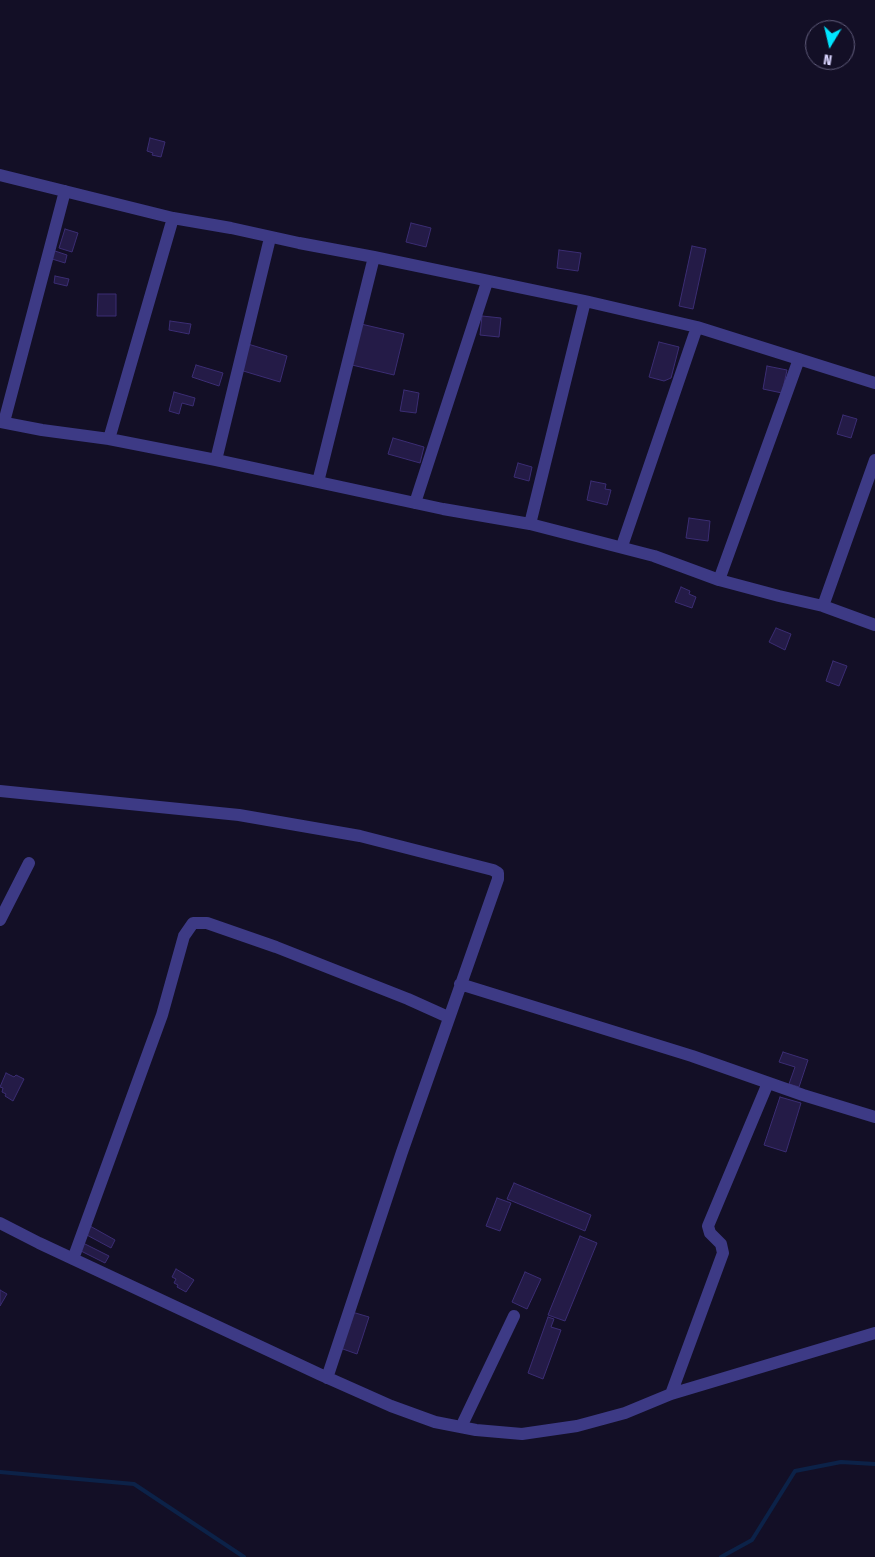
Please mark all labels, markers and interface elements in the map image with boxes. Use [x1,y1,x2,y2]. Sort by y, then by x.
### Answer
north arrow [805,20,855,70]
text: N [822,50,833,68]

